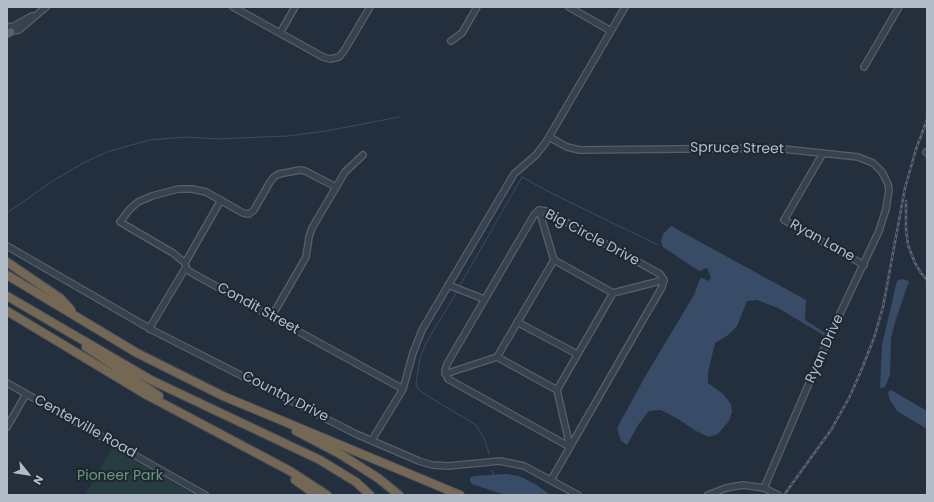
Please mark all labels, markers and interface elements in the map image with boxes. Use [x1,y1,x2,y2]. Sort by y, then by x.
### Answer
street label: Spruce Street [690,140,784,158]
street label: Big Circle Drive [542,206,642,270]
street label: Ryan Lane [787,216,857,266]
street label: Condit Street [214,279,302,339]
street label: Ryan Drive [802,312,848,386]
street label: Country Drive [239,368,331,426]
street label: Centerville Road [31,392,139,462]
north arrow [8,454,48,494]
park label: Pioneer Park [77,468,163,484]
text: N [29,472,47,488]

